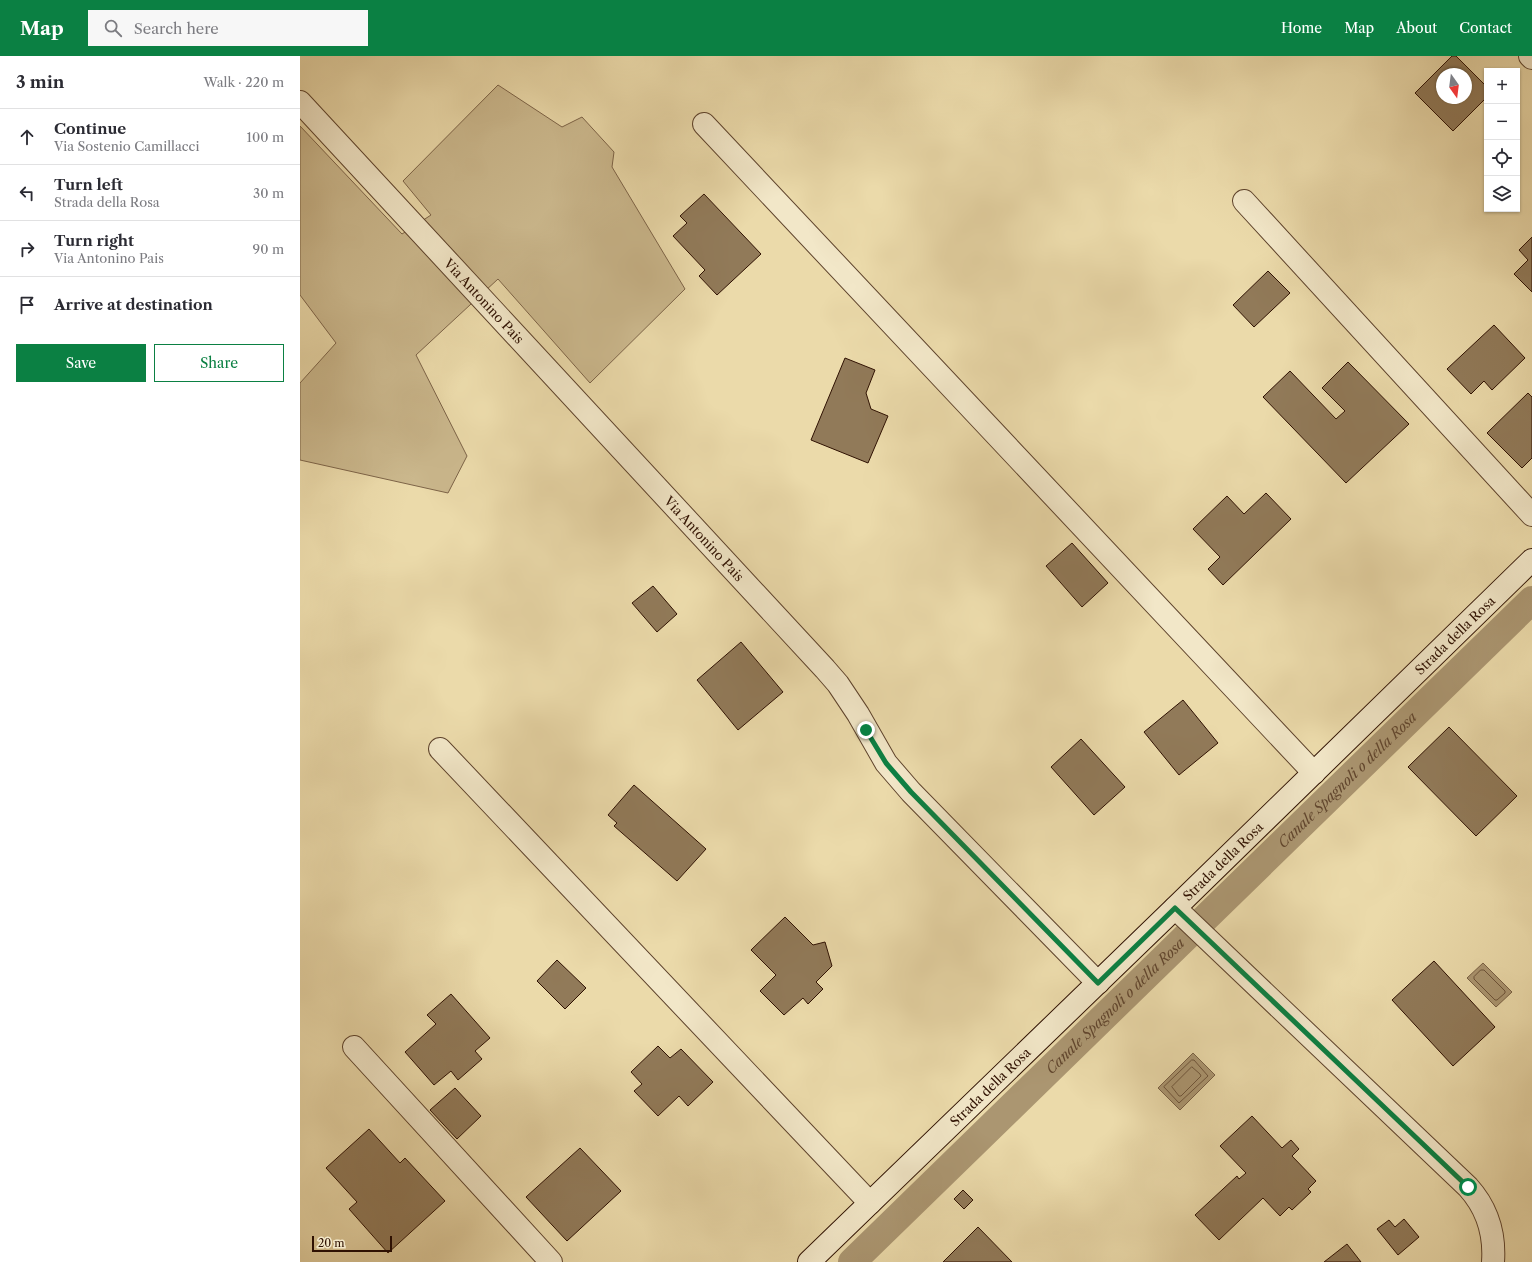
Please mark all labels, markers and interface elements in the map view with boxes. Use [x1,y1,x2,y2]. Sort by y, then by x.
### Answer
search box [88,10,368,46]
text: Map [20,17,64,40]
icon: search [102,17,124,39]
text: Search here [134,19,219,38]
text: Home [1281,19,1322,37]
text: Map [1344,19,1374,37]
text: About [1396,19,1437,37]
text: Contact [1459,19,1512,37]
north arrow [1436,68,1472,104]
map controls [1484,68,1520,212]
button: + [1484,68,1520,104]
text: 3 min [16,72,65,92]
text: Walk · 220 m [204,74,284,90]
button: − [1484,104,1520,140]
text: Continue [54,119,126,138]
icon: ahead [16,126,38,148]
text: 100 m [246,129,284,145]
text: Via Sostenio Camillacci [54,138,199,154]
button: locate [1484,140,1520,176]
text: Turn left [54,175,123,194]
button: layers [1484,176,1520,212]
icon: left [16,182,38,204]
text: 30 m [253,185,284,201]
text: Strada della Rosa [54,194,160,210]
text: Turn right [54,231,134,250]
icon: right [16,238,38,260]
text: 90 m [253,241,284,257]
text: Via Antonino Pais [54,250,164,266]
street label: Via Antonino Pais [440,254,528,347]
icon: arrive [16,294,38,316]
text: Arrive at destination [54,295,213,314]
button: Save [16,344,146,382]
button: Share [154,344,284,382]
street label: Via Antonino Pais [660,492,748,585]
street label: Strada della Rosa [1411,592,1498,678]
water label: Canale Spagnoli o della Rosa [1274,708,1421,852]
route end [857,721,875,739]
street label: Strada della Rosa [1179,819,1266,904]
water label: Canale Spagnoli o della Rosa [1042,934,1189,1078]
street label: Strada della Rosa [947,1044,1034,1129]
route start [1459,1178,1477,1196]
scale bar [312,1234,392,1253]
text: 20 m [318,1236,344,1250]

